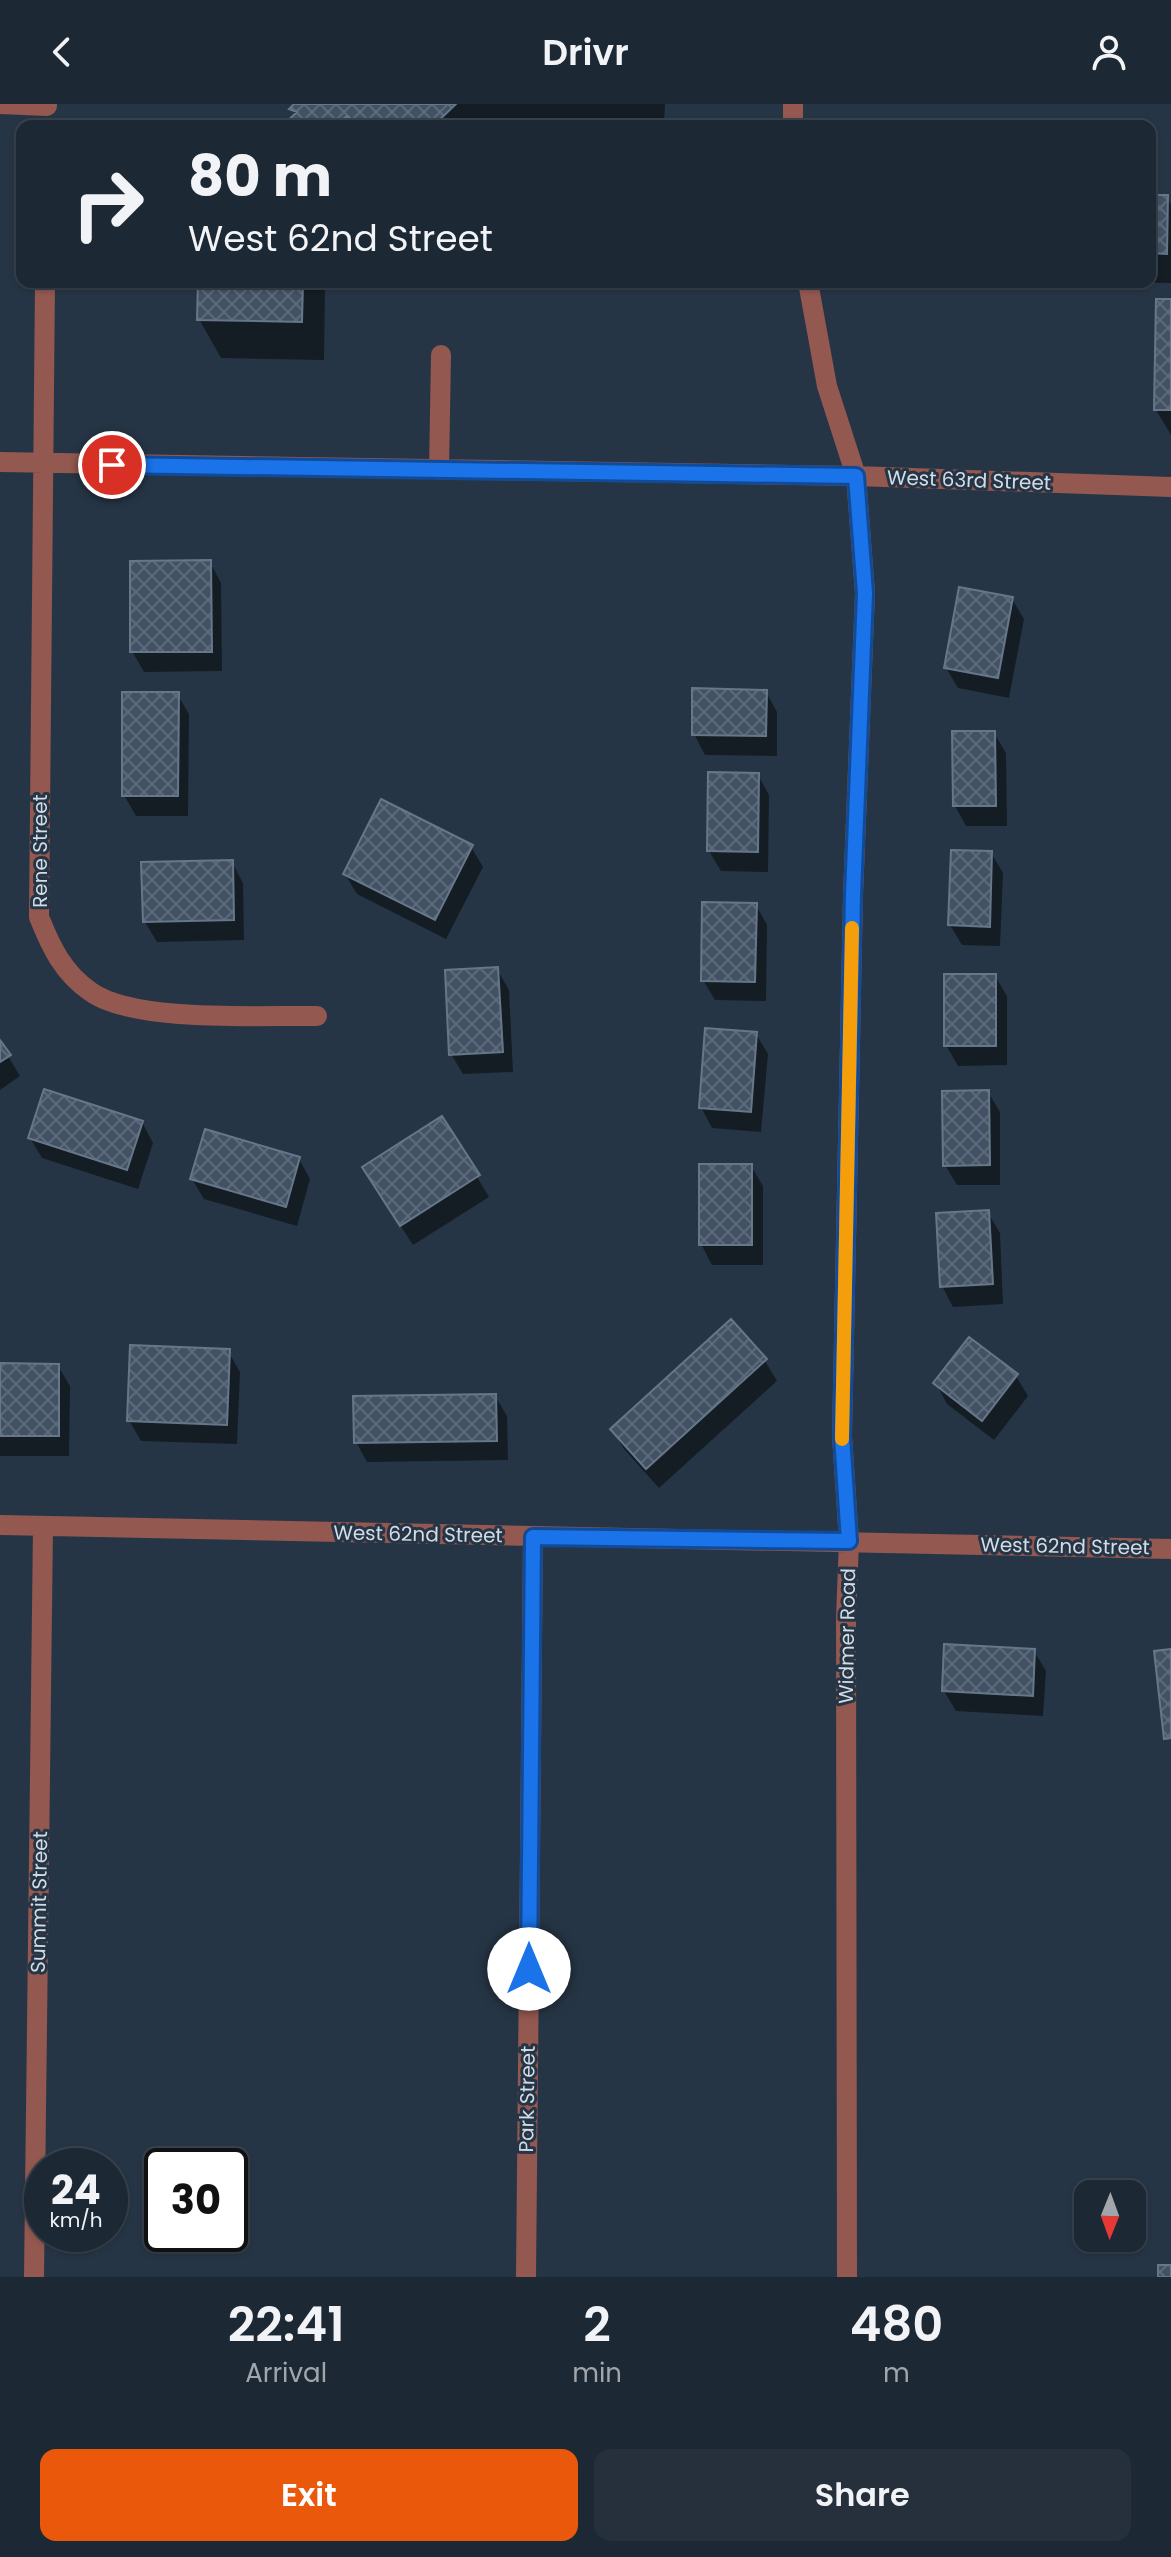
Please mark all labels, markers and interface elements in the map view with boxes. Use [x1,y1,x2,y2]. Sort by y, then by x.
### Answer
text: Drivr [542,27,629,78]
icon: back [40,30,84,74]
icon: person [1087,30,1131,74]
text: 80 m [188,137,332,216]
icon: right [56,152,160,256]
text: West 62nd Street [188,213,493,264]
pin [78,431,146,499]
icon: arrive [90,443,134,487]
street label: West 63rd Street [886,463,1052,497]
street label: Rene Street [26,794,54,908]
street label: West 62nd Street [333,1519,503,1549]
street label: West 62nd Street [980,1531,1150,1561]
street label: Widmer Road [832,1568,862,1704]
street label: Summit Street [24,1831,54,1973]
position arrow [487,1927,571,2011]
street label: Park Street [512,2045,542,2153]
speed limit sign: 30 [144,2148,248,2252]
text: 24 [51,2162,101,2218]
north arrow [1074,2180,1146,2252]
map controls [1074,2180,1146,2252]
text: km/h [49,2206,103,2234]
text: 22:41 [228,2291,345,2358]
text: 2 [583,2291,611,2358]
text: 480 [850,2291,943,2358]
text: Arrival [245,2355,327,2391]
text: min [572,2355,622,2391]
text: m [883,2355,910,2391]
button: Exit [40,2449,578,2541]
button: Share [594,2449,1131,2541]

